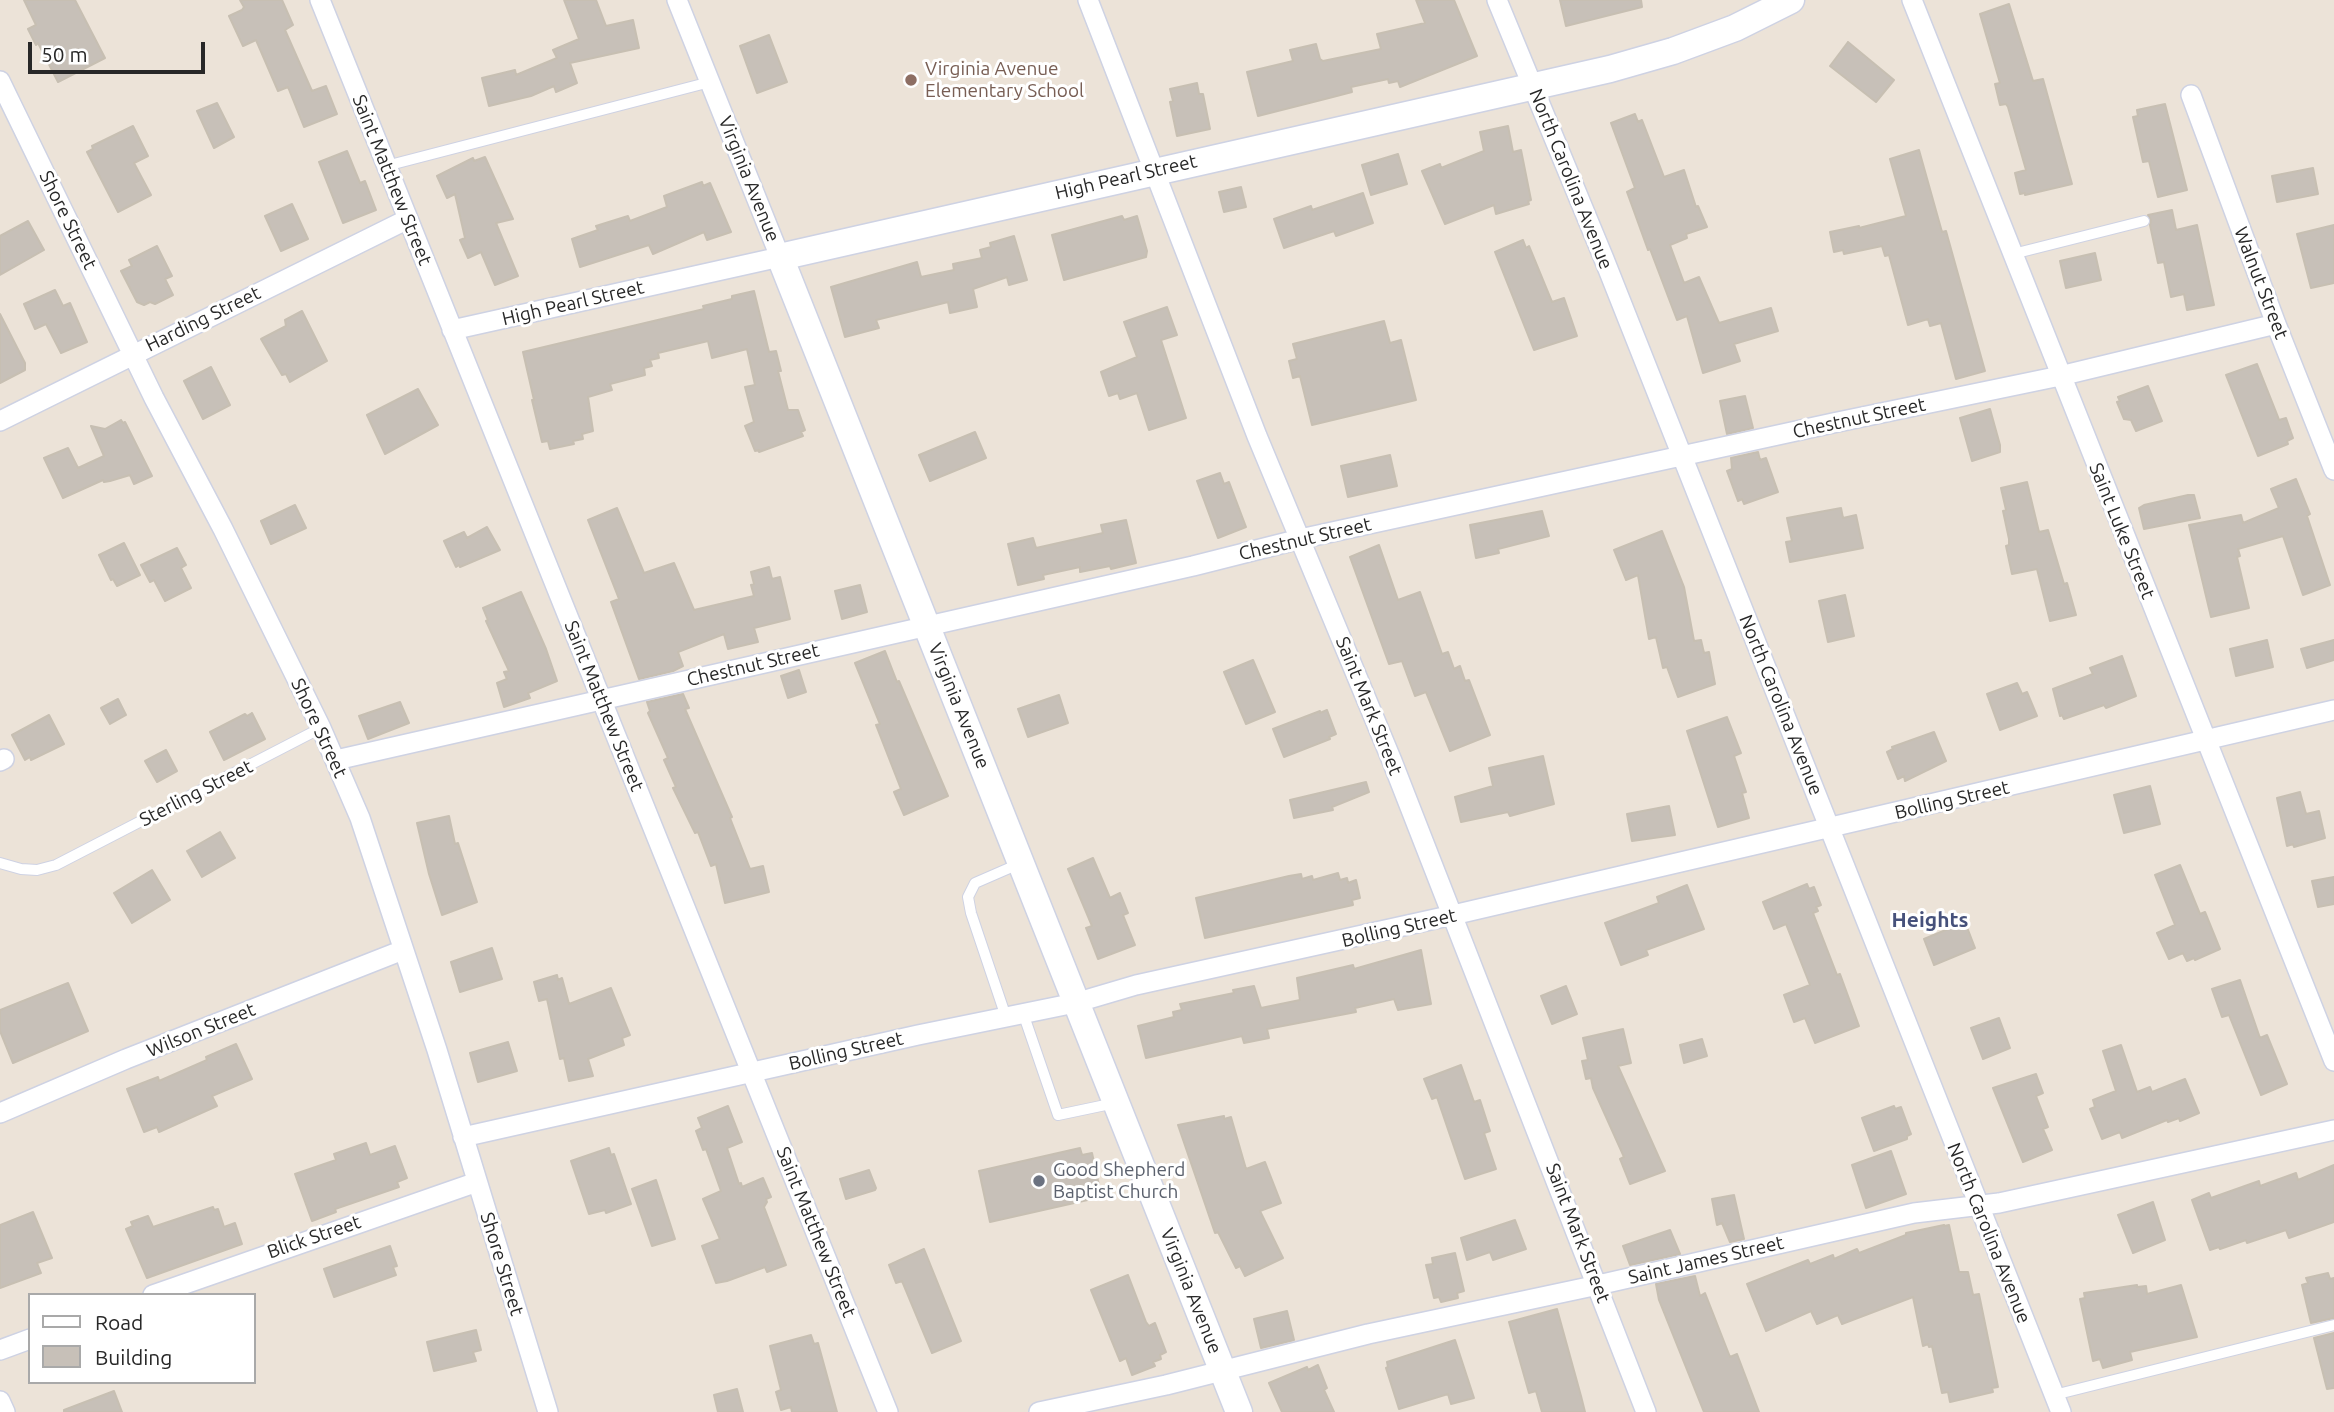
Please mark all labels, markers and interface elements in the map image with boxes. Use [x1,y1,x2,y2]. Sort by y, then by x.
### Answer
scale bar [32,28,208,72]
text: 50 m [41,42,88,66]
place label: Virginia Avenue Elementary School [925,58,1084,102]
marker: Virginia Avenue Elementary School [903,72,919,88]
street label: North Carolina Avenue [1524,85,1618,273]
street label: Saint Matthew Street [347,91,437,269]
street label: Virginia Avenue [713,113,785,245]
street label: High Pearl Street [1053,150,1199,204]
street label: Shore Street [34,167,102,273]
street label: Walnut Street [2229,224,2293,342]
street label: High Pearl Street [500,276,646,330]
street label: Harding Street [142,281,264,357]
street label: Chestnut Street [1790,393,1928,443]
street label: Saint Luke Street [2084,460,2160,602]
street label: Chestnut Street [1237,513,1373,565]
street label: North Carolina Avenue [1734,611,1828,799]
street label: Saint Matthew Street [559,617,649,795]
street label: Saint Mark Street [1331,633,1407,779]
street label: Chestnut Street [685,639,821,691]
street label: Virginia Avenue [923,640,995,772]
street label: Shore Street [286,675,352,781]
street label: Sterling Street [136,755,256,831]
street label: Bolling Street [1892,776,2012,824]
street label: Bolling Street [1339,904,1459,952]
district label: Heights [1892,907,1968,933]
street label: Wilson Street [143,998,259,1062]
street label: Bolling Street [786,1027,906,1075]
street label: North Carolina Avenue [1942,1139,2036,1327]
street label: Saint Matthew Street [771,1143,861,1321]
place label: Good Shepherd Baptist Church [1053,1159,1185,1203]
street label: Saint Mark Street [1541,1160,1615,1306]
marker: Good Shepherd Baptist Church [1031,1173,1047,1189]
street label: Blick Street [264,1210,364,1264]
street label: Shore Street [475,1210,529,1318]
street label: Virginia Avenue [1155,1225,1227,1357]
street label: Saint James Street [1626,1231,1786,1289]
legend [28,1293,256,1384]
text: Road [95,1310,143,1334]
text: Building [95,1345,172,1369]

